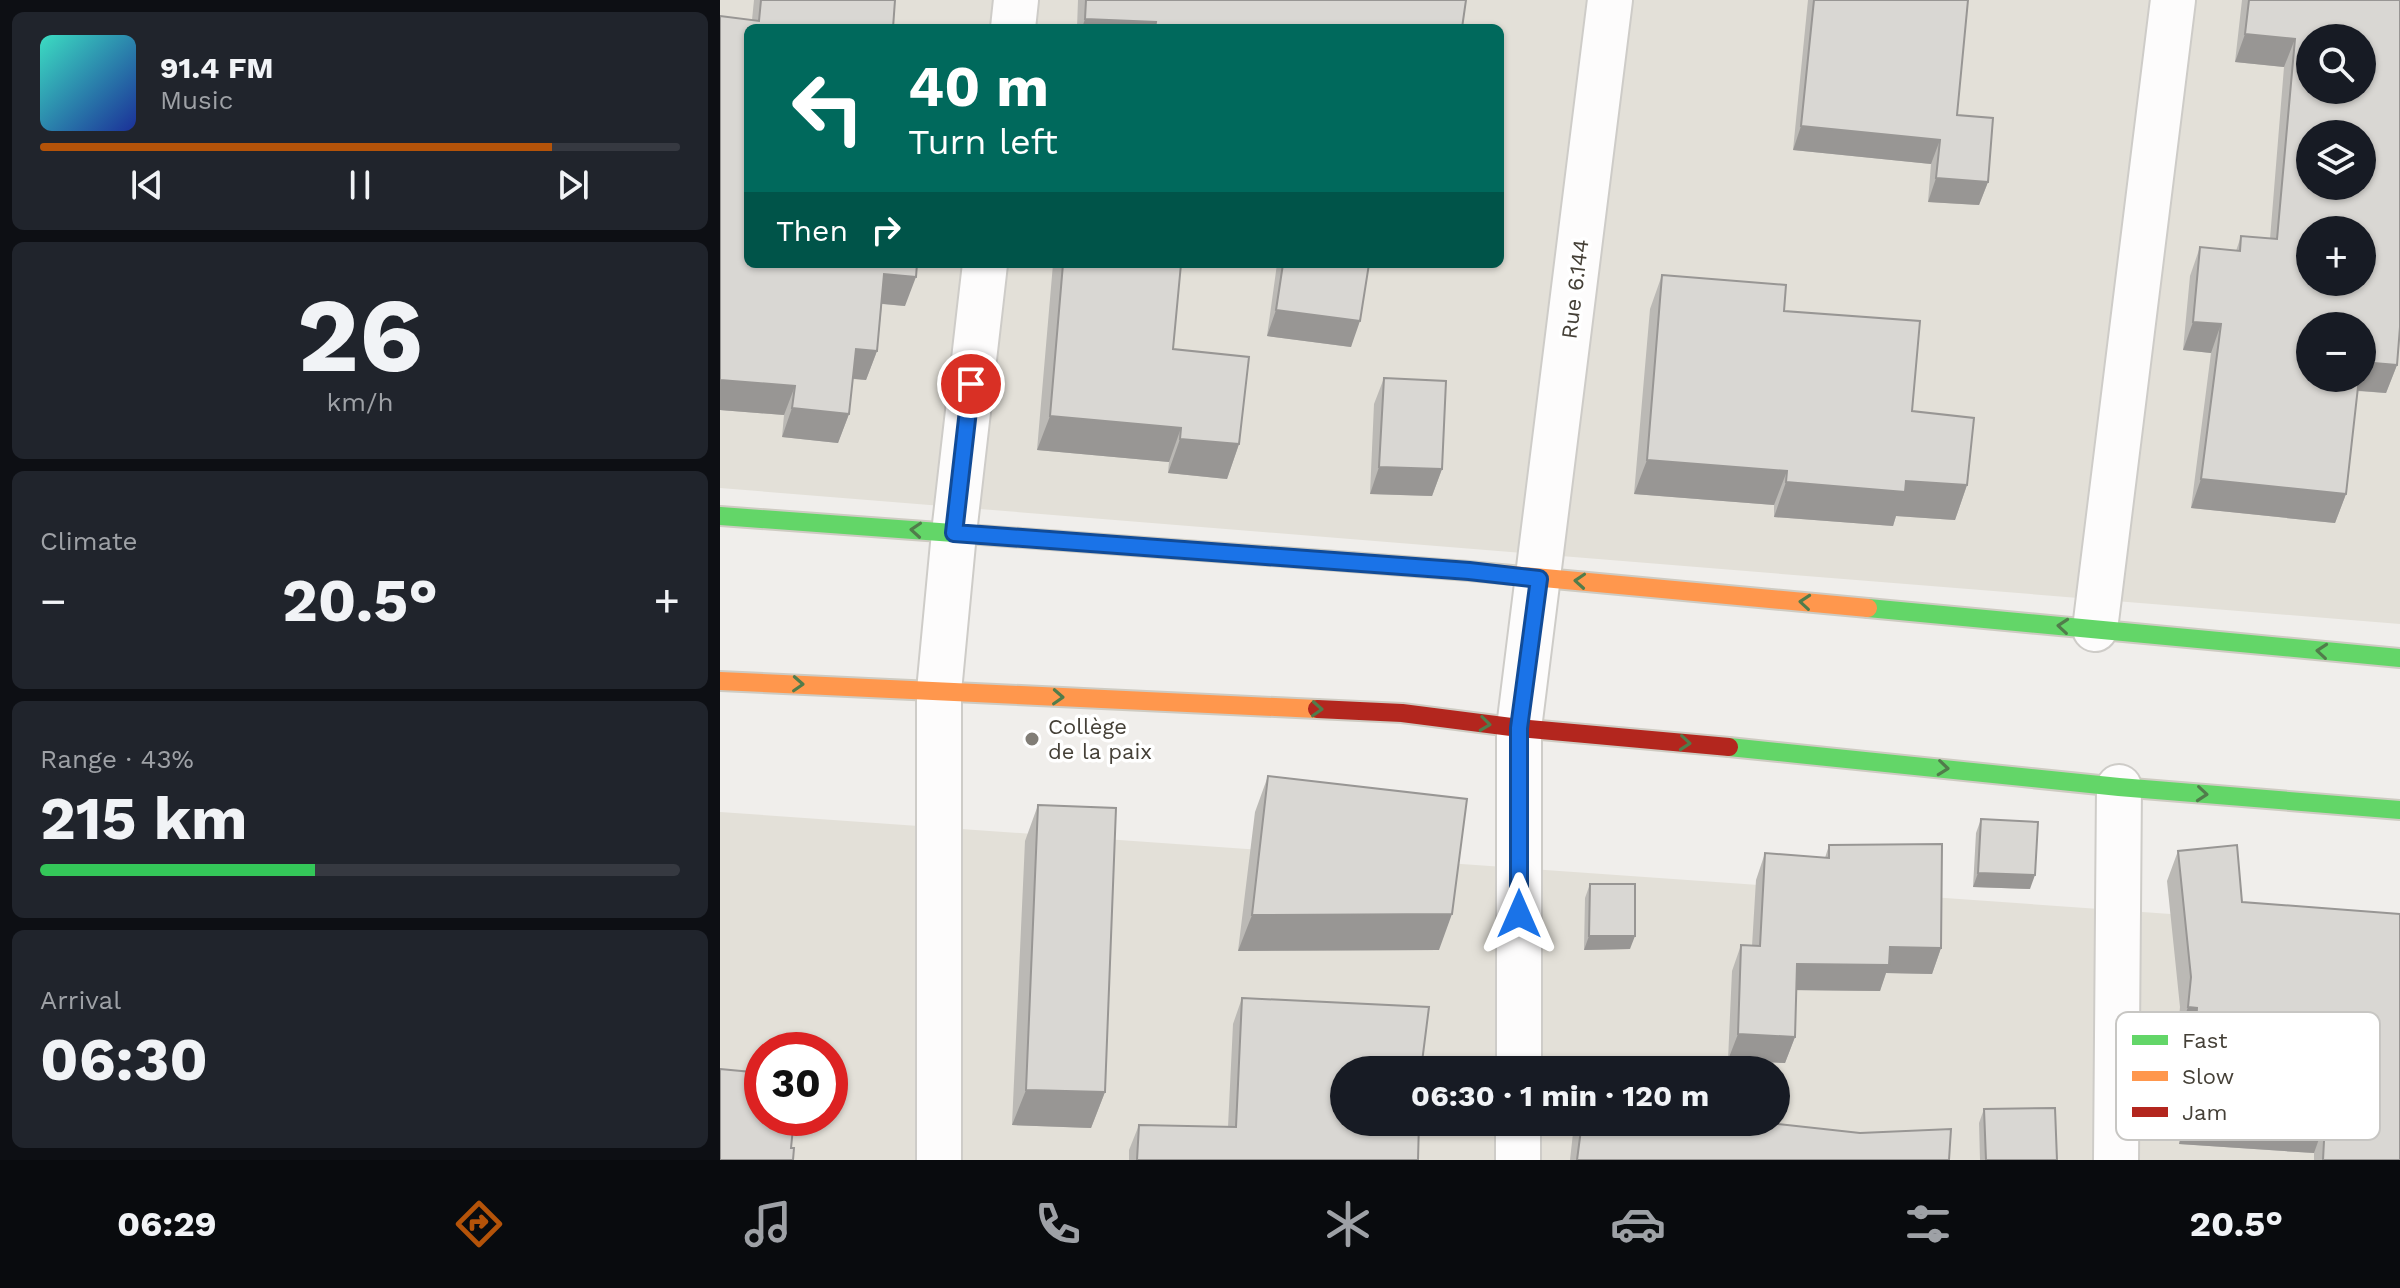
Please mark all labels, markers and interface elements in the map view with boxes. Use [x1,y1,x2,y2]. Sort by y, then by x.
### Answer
map controls [2296,24,2376,392]
button: search [2296,24,2376,104]
text: 91.4 FM [160,50,274,85]
text: 40 m [908,54,1049,120]
icon: left [776,56,880,160]
text: Music [160,85,233,115]
button: layers [2296,120,2376,200]
text: Turn left [908,121,1058,163]
icon: previous [125,163,169,207]
icon: pause [338,163,382,207]
icon: next [551,163,595,207]
icon: right [864,208,908,252]
text: Then [776,213,848,248]
button: + [2296,216,2376,296]
street label: Rue 6.144 [1556,238,1594,340]
text: 26 [297,274,423,396]
button: − [2296,312,2376,392]
pin [937,350,1005,418]
icon: arrive [949,362,993,406]
text: km/h [327,387,393,417]
one-way arrow [909,522,922,539]
text: Climate [40,526,138,556]
text: 20.5° [282,565,438,636]
one-way arrow [1573,573,1586,590]
text: − [40,575,67,627]
text: + [653,575,680,627]
one-way arrow [1798,593,1811,610]
one-way arrow [2057,618,2070,635]
one-way arrow [2315,642,2328,659]
one-way arrow [792,676,805,693]
one-way arrow [1052,688,1065,705]
one-way arrow [1311,701,1324,718]
place label: Collège de la paix [1048,714,1152,764]
one-way arrow [1479,715,1492,732]
marker: Collège de la paix [1023,730,1041,748]
one-way arrow [1678,734,1691,751]
text: Range · 43% [40,744,194,774]
one-way arrow [1937,760,1950,777]
text: 215 km [40,783,248,854]
one-way arrow [2196,785,2209,802]
position arrow [1477,872,1561,956]
text: Arrival [40,985,121,1015]
legend [2116,1012,2380,1140]
text: 06:30 [40,1024,208,1095]
text: Fast [2182,1028,2228,1053]
speed limit sign: 30 [744,1032,848,1136]
text: Slow [2182,1064,2234,1089]
text: 06:30 · 1 min · 120 m [1411,1078,1709,1113]
text: Jam [2182,1100,2227,1125]
icon: directions [451,1196,507,1252]
icon: music [740,1196,796,1252]
icon: phone [1030,1196,1086,1252]
icon: climate [1320,1196,1376,1252]
icon: car [1610,1196,1666,1252]
icon: filters [1900,1196,1956,1252]
text: 06:29 [117,1203,217,1245]
text: 20.5° [2189,1203,2283,1245]

